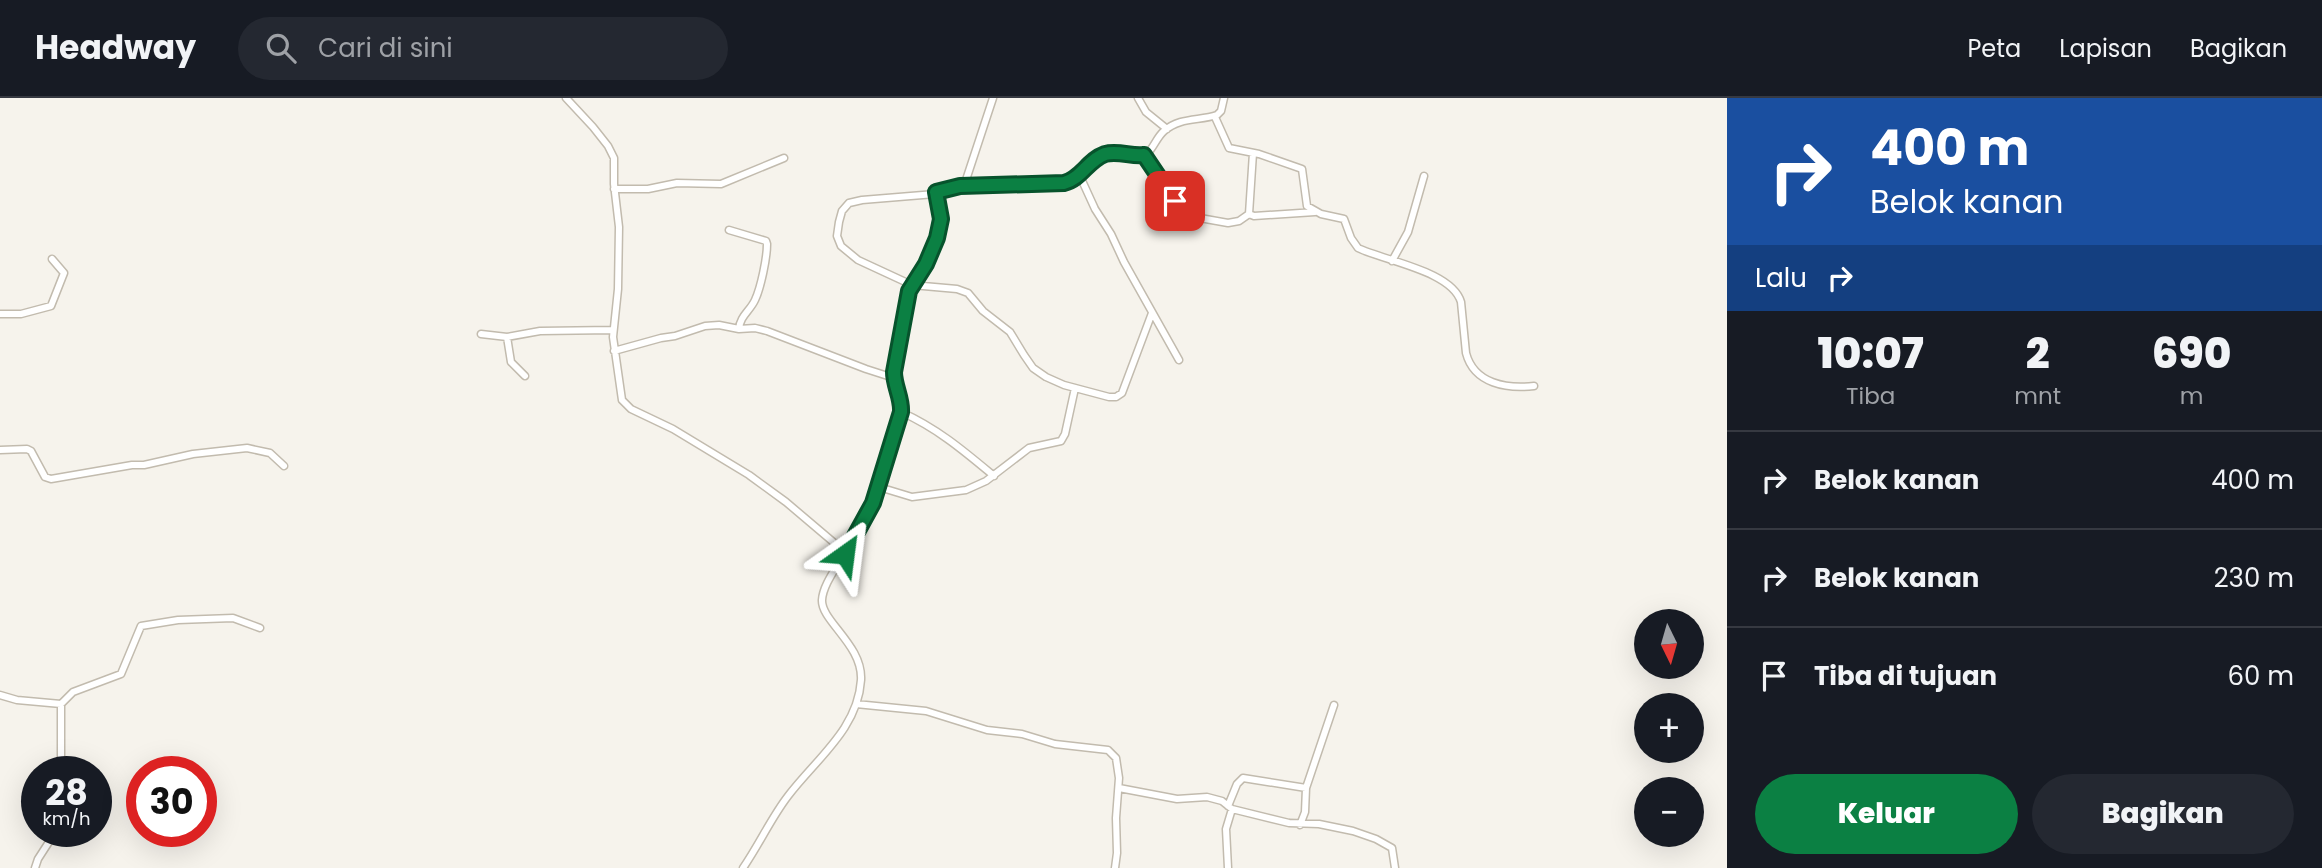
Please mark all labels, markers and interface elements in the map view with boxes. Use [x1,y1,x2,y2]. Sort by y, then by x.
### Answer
search box [238,17,728,80]
text: Headway [35,24,196,71]
icon: search [262,29,300,67]
text: Cari di sini [318,30,453,66]
text: Peta [1967,32,2021,65]
text: Lapisan [2059,32,2152,65]
text: Bagikan [2190,32,2287,65]
text: 400 m [1870,114,2029,182]
icon: right [1755,126,1846,217]
pin [1145,171,1205,231]
text: Belok kanan [1870,179,2064,224]
icon: arrive [1156,182,1194,220]
icon: right [1821,259,1859,297]
text: Lalu [1755,260,1807,296]
text: 10:07 [1818,324,1924,383]
text: 2 [2026,324,2050,383]
text: 690 [2152,324,2231,383]
text: Tiba [1846,380,1895,412]
text: mnt [2014,380,2061,412]
text: m [2180,380,2203,412]
icon: right [1755,461,1793,499]
text: Belok kanan [1814,462,1979,498]
text: 400 m [2211,462,2294,498]
position arrow [808,517,882,591]
icon: right [1755,559,1793,597]
text: Belok kanan [1814,560,1979,596]
text: 230 m [2214,560,2294,596]
north arrow [1634,609,1704,679]
map controls [1634,609,1704,847]
icon: arrive [1755,657,1793,695]
text: Tiba di tujuan [1814,658,1997,694]
text: 60 m [2227,658,2294,694]
button: + [1634,693,1704,763]
speed limit sign: 30 [126,756,217,847]
text: 28 [45,768,88,817]
button: Keluar [1755,774,2018,854]
button: Bagikan [2032,774,2294,854]
button: − [1634,777,1704,847]
text: km/h [43,806,90,831]

